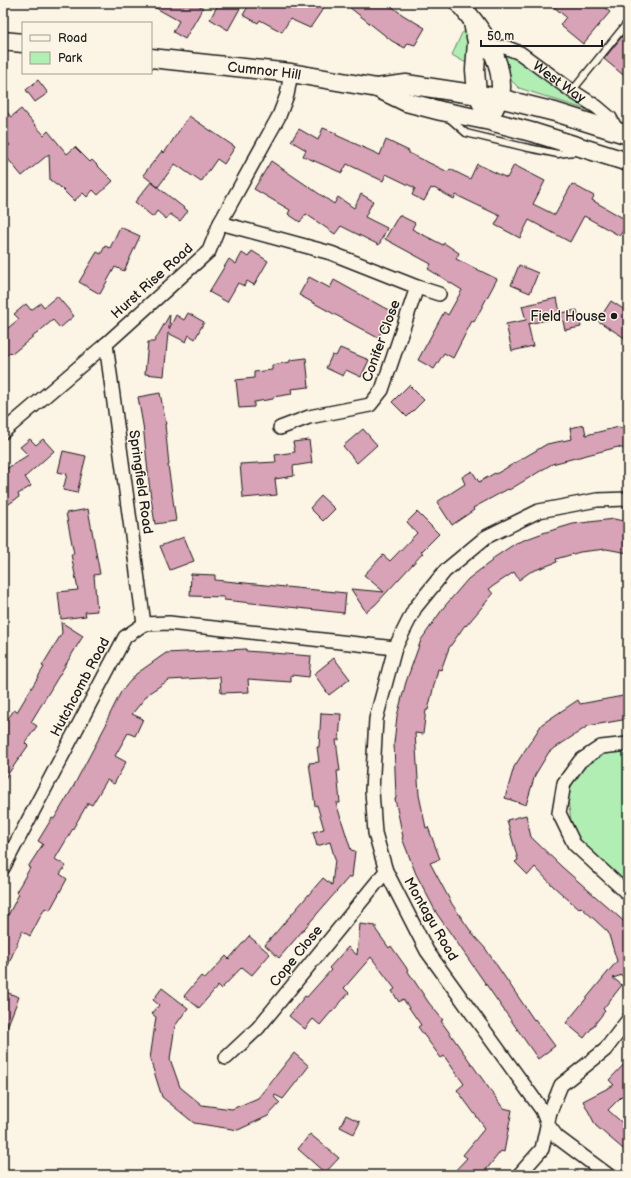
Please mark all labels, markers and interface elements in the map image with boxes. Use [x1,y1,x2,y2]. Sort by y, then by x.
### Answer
legend [22,22,152,74]
scale bar [481,22,602,48]
text: 50 m [487,29,514,44]
text: Road [58,31,87,46]
text: Park [58,51,82,66]
street label: West Way [530,57,590,107]
street label: Cumnor Hill [227,58,302,83]
street label: Hurst Rise Road [108,240,196,322]
street label: Conifer Close [358,298,404,384]
place label: Field House [530,308,606,325]
marker: Field House [609,311,619,321]
street label: Springfield Road [125,429,157,535]
street label: Hutchcomb Road [47,635,113,739]
street label: Montagu Road [400,874,462,964]
street label: Cope Close [266,922,326,990]

